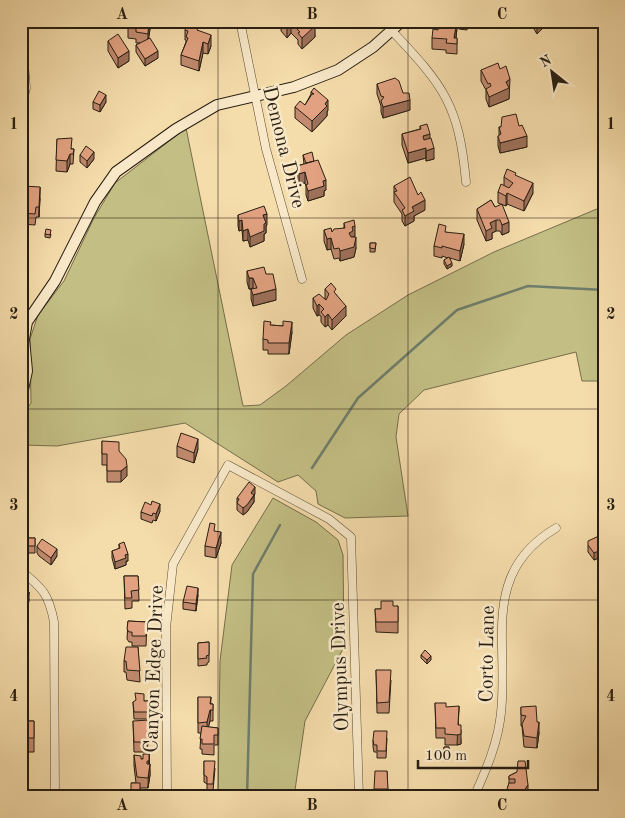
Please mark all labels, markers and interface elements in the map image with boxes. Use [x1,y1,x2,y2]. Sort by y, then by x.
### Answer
text: A [116,7,128,23]
text: B [306,7,318,23]
text: C [497,7,507,23]
north arrow [528,48,578,98]
text: N [538,53,554,70]
street label: Demona Drive [258,84,308,211]
text: 1 [9,117,19,133]
text: 1 [606,117,616,133]
text: 2 [9,307,19,323]
text: 2 [606,307,616,323]
text: 3 [9,498,19,514]
text: 3 [606,498,616,514]
street label: Canyon Edge Drive [142,585,168,753]
street label: Olympus Drive [329,602,353,732]
street label: Corto Lane [477,605,499,703]
text: 4 [9,689,19,705]
text: 4 [606,689,616,705]
scale bar [418,738,528,770]
text: 100 m [425,749,467,764]
text: A [116,798,128,814]
text: B [306,798,318,814]
text: C [497,798,507,814]

